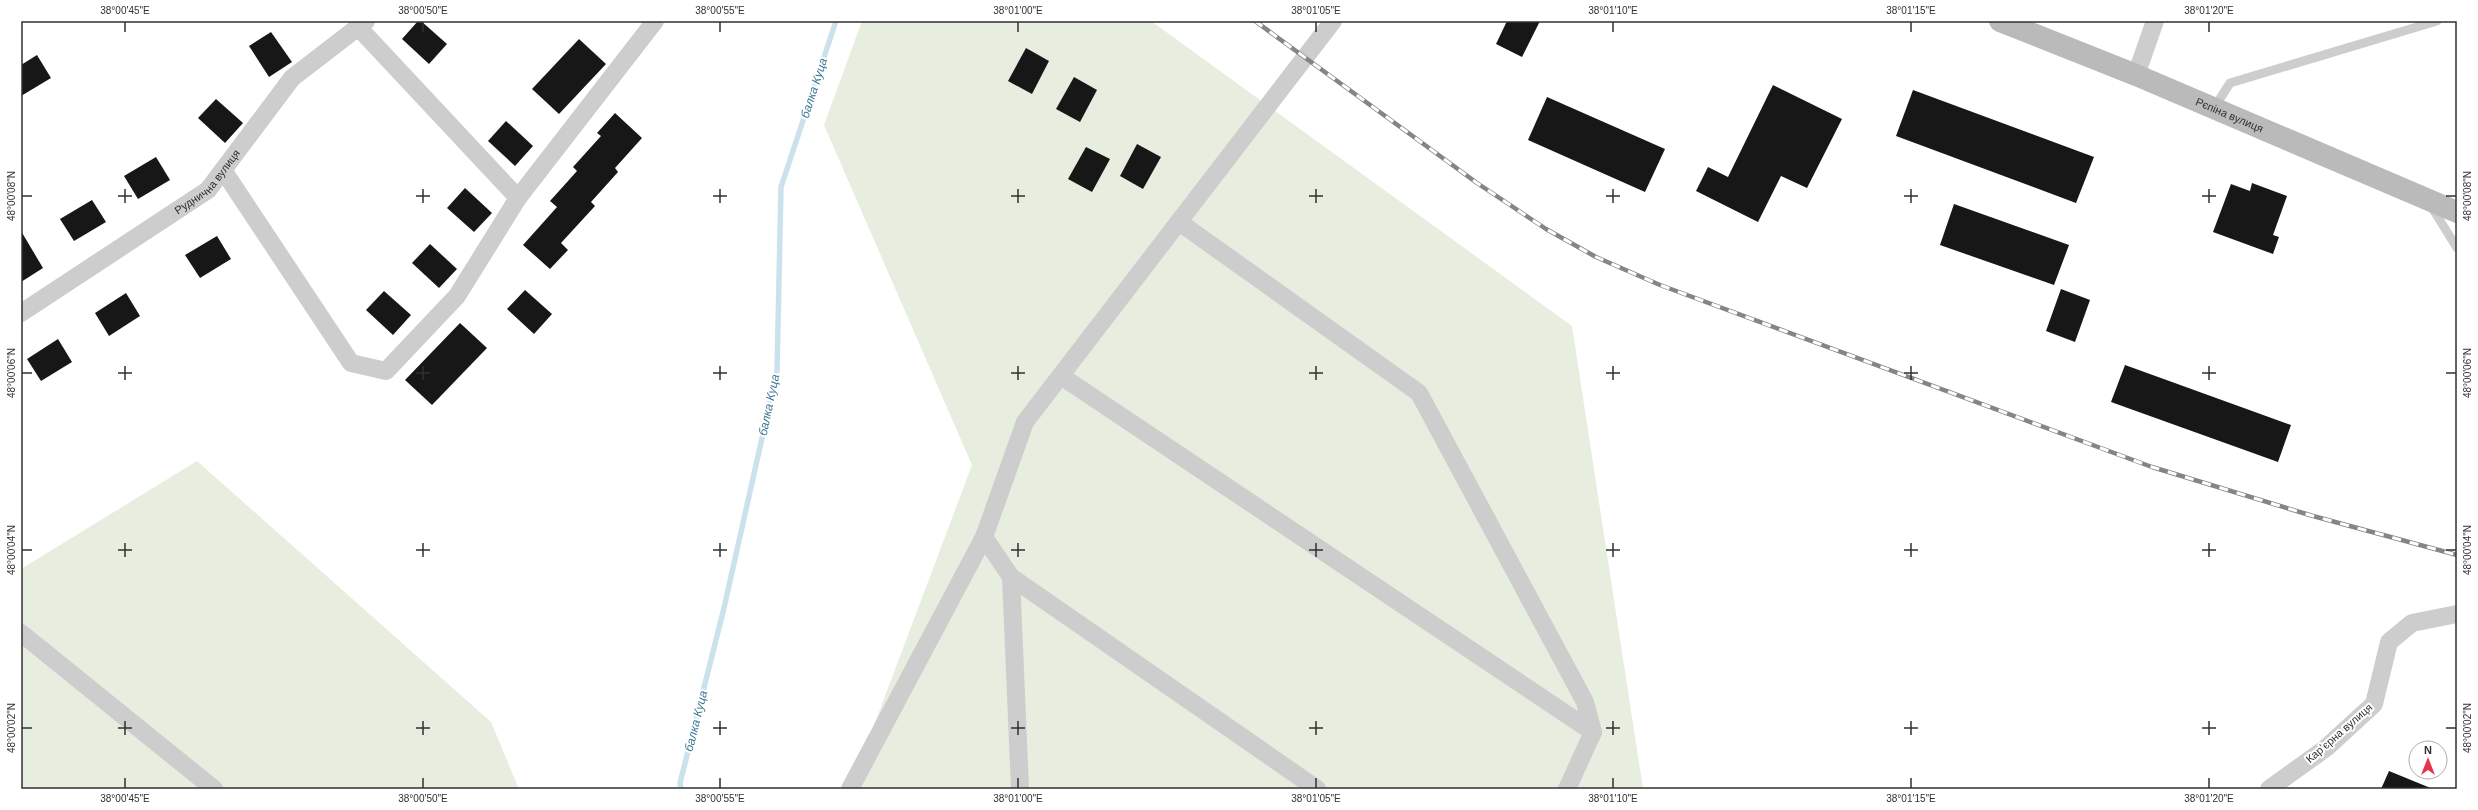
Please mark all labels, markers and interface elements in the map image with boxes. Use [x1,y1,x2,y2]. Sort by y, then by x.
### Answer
text: 38°00'45"E [100,5,150,16]
text: 38°00'50"E [398,5,448,16]
text: 38°00'55"E [695,5,745,16]
text: 38°01'00"E [993,5,1043,16]
text: 38°01'05"E [1291,5,1341,16]
text: 38°01'10"E [1588,5,1638,16]
text: 38°01'15"E [1886,5,1936,16]
text: 38°01'20"E [2184,5,2234,16]
water label: балка Куца [798,56,830,120]
street label: Рєпіна вулиця [2194,95,2265,135]
street label: Руднична вулиця [172,147,242,216]
text: 48°00'08"N [6,171,17,221]
text: 48°00'08"N [2462,171,2473,221]
text: 48°00'06"N [6,348,17,398]
text: 48°00'06"N [2462,348,2473,398]
water label: балка Куца [756,373,782,437]
text: 48°00'04"N [6,525,17,575]
text: 48°00'04"N [2462,525,2473,575]
water label: балка Куца [682,689,710,753]
street label: Карʼєрна вулиця [2303,701,2375,765]
text: 48°00'02"N [6,703,17,753]
text: 48°00'02"N [2462,703,2473,753]
north arrow [2408,740,2448,780]
text: N [2424,744,2432,756]
text: 38°00'45"E [100,793,150,804]
text: 38°00'50"E [398,793,448,804]
text: 38°00'55"E [695,793,745,804]
text: 38°01'00"E [993,793,1043,804]
text: 38°01'05"E [1291,793,1341,804]
text: 38°01'10"E [1588,793,1638,804]
text: 38°01'15"E [1886,793,1936,804]
text: 38°01'20"E [2184,793,2234,804]

